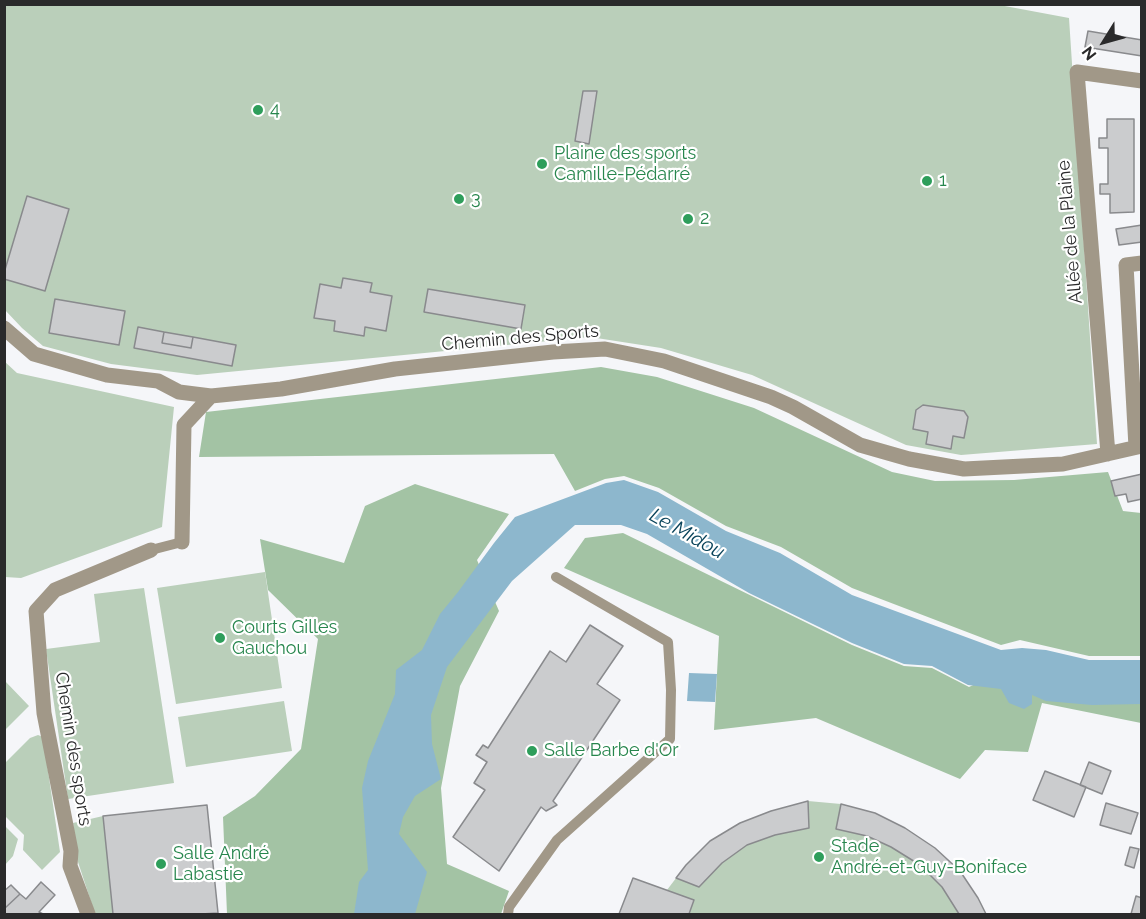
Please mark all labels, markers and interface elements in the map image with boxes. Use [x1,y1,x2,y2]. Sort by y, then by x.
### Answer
north arrow [1074,12,1134,72]
text: N [1078,43,1100,64]
place label: 4 [270,99,280,121]
marker: 4 [251,103,265,117]
place label: Plaine des sports Camille-Pédarré [554,143,696,186]
marker: Plaine des sports Camille-Pédarré [535,157,549,171]
street label: Allée de la Plaine [1053,159,1087,305]
place label: 1 [939,170,947,192]
marker: 1 [920,174,934,188]
place label: 3 [471,188,481,210]
marker: 3 [452,192,466,206]
place label: 2 [700,208,709,230]
marker: 2 [681,212,695,226]
street label: Chemin des Sports [440,320,600,356]
water label: Le Midou [645,504,729,564]
place label: Courts Gilles Gauchou [232,617,337,660]
marker: Courts Gilles Gauchou [213,631,227,645]
street label: Chemin des sports [50,670,96,828]
place label: Salle Barbe d'Or [544,740,679,762]
marker: Salle Barbe d'Or [525,744,539,758]
place label: Stade André-et-Guy-Boniface [831,836,1027,878]
place label: Salle André Labastie [173,843,269,886]
marker: Stade André-et-Guy-Boniface [812,850,826,864]
marker: Salle André Labastie [154,857,168,871]

